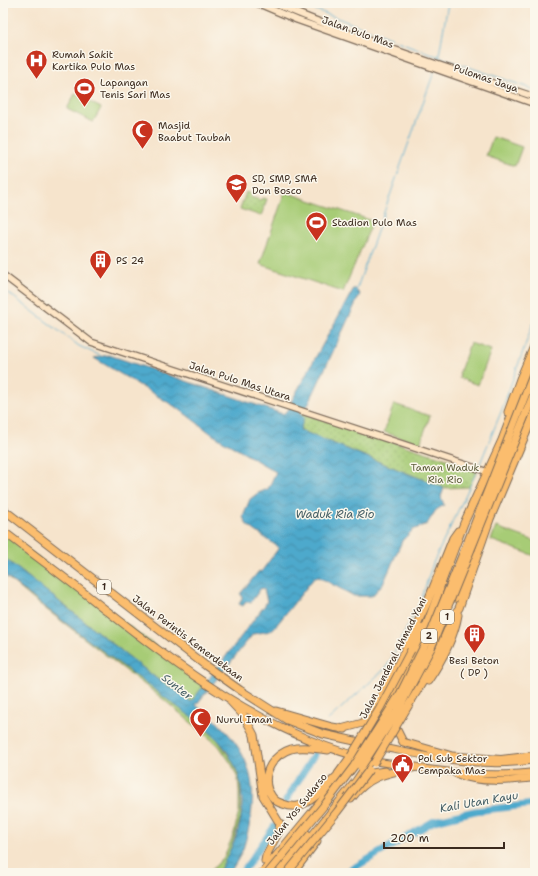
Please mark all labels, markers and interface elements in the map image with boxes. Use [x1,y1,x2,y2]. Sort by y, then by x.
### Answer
street label: Jalan Pulo Mas [320,13,396,51]
hospital icon: Rumah Sakit Kartika Pulo Mas [23,47,49,80]
place label: Rumah Sakit Kartika Pulo Mas [52,48,135,73]
street label: Pulomas Jaya [452,61,521,95]
sports icon: Lapangan Tenis Sari Mas [71,75,97,108]
place label: Lapangan Tenis Sari Mas [100,76,170,101]
mosque icon: Masjid Baabut Taubah [130,118,156,151]
place label: Masjid Baabut Taubah [158,119,231,144]
school or university icon: SD, SMP, SMA Don Bosco [224,171,250,204]
place label: SD, SMP, SMA Don Bosco [252,172,317,197]
sports icon: Stadion Pulo Mas [303,209,329,242]
place label: Stadion Pulo Mas [332,216,417,229]
building icon: PS 24 [87,247,113,280]
place label: PS 24 [116,254,144,267]
street label: Jalan Pulo Mas Utara [188,358,293,404]
park label: Taman Waduk Ria Rio [411,461,480,486]
water label: Waduk Ria Rio [296,507,375,522]
road number: 1 [97,580,111,594]
street label: Jalan Perintis Kemerdekaan [130,592,246,684]
street label: Jalan Jenderal Ahmad Yani [357,595,429,721]
road number: 1 [440,610,454,624]
building icon: Besi Beton ( DP ) [461,621,487,654]
road number: 2 [421,629,437,643]
place label: Besi Beton ( DP ) [449,654,499,679]
water label: Sunter [159,670,196,704]
mosque icon: Nurul Iman [188,706,214,739]
place label: Nurul Iman [216,713,272,726]
public building icon: Pol Sub Sektor Cempaka Mas [389,751,415,784]
place label: Pol Sub Sektor Cempaka Mas [418,752,488,777]
street label: Jalan Yos Sudarso [264,770,330,848]
water label: Kali Utan Kayu [439,788,520,816]
scale bar [384,824,504,850]
text: 200 m [390,830,429,846]

